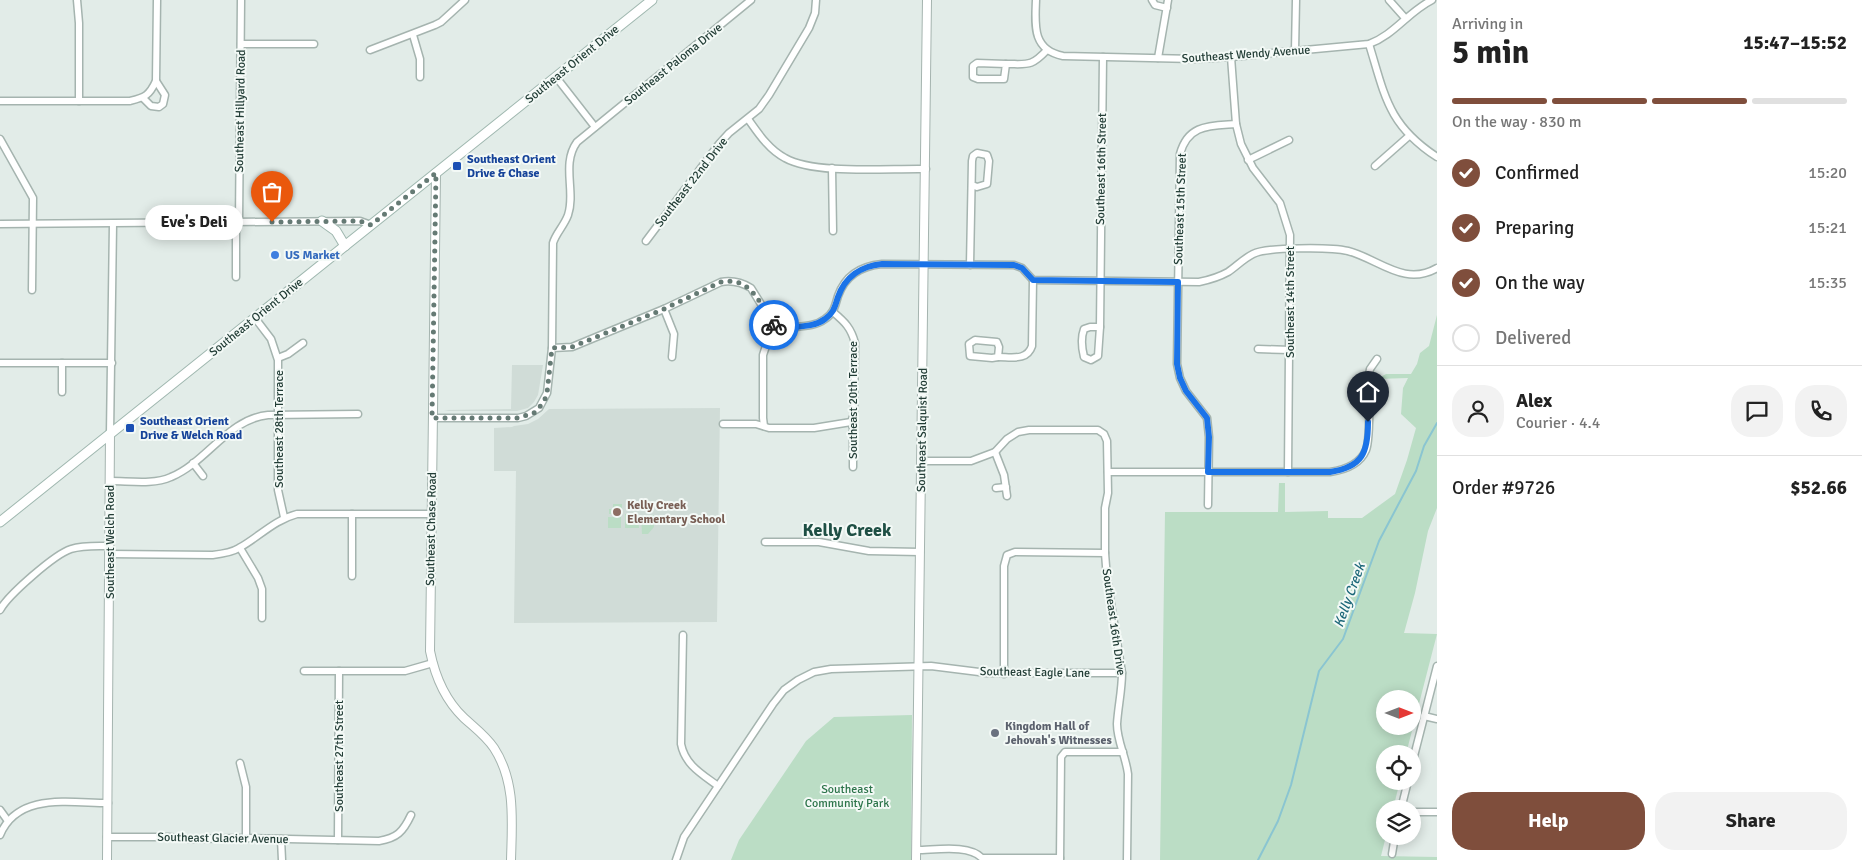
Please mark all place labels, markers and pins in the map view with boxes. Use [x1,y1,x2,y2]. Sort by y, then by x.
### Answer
place label: Southeast Orient Drive & Chase [467,152,556,181]
marker: Southeast Orient Drive & Chase [451,160,463,172]
pin [251,171,293,222]
callout: Eve's Deli [144,204,242,240]
place label: US Market [285,248,340,263]
marker: US Market [269,249,281,261]
pin [1347,371,1389,422]
place label: Southeast Orient Drive & Welch Road [140,414,243,443]
marker: Southeast Orient Drive & Welch Road [124,422,136,434]
place label: Kelly Creek Elementary School [627,498,726,527]
marker: Kelly Creek Elementary School [611,506,623,518]
place label: Kingdom Hall of Jehovah's Witnesses [1005,719,1112,748]
marker: Kingdom Hall of Jehovah's Witnesses [989,727,1001,739]

